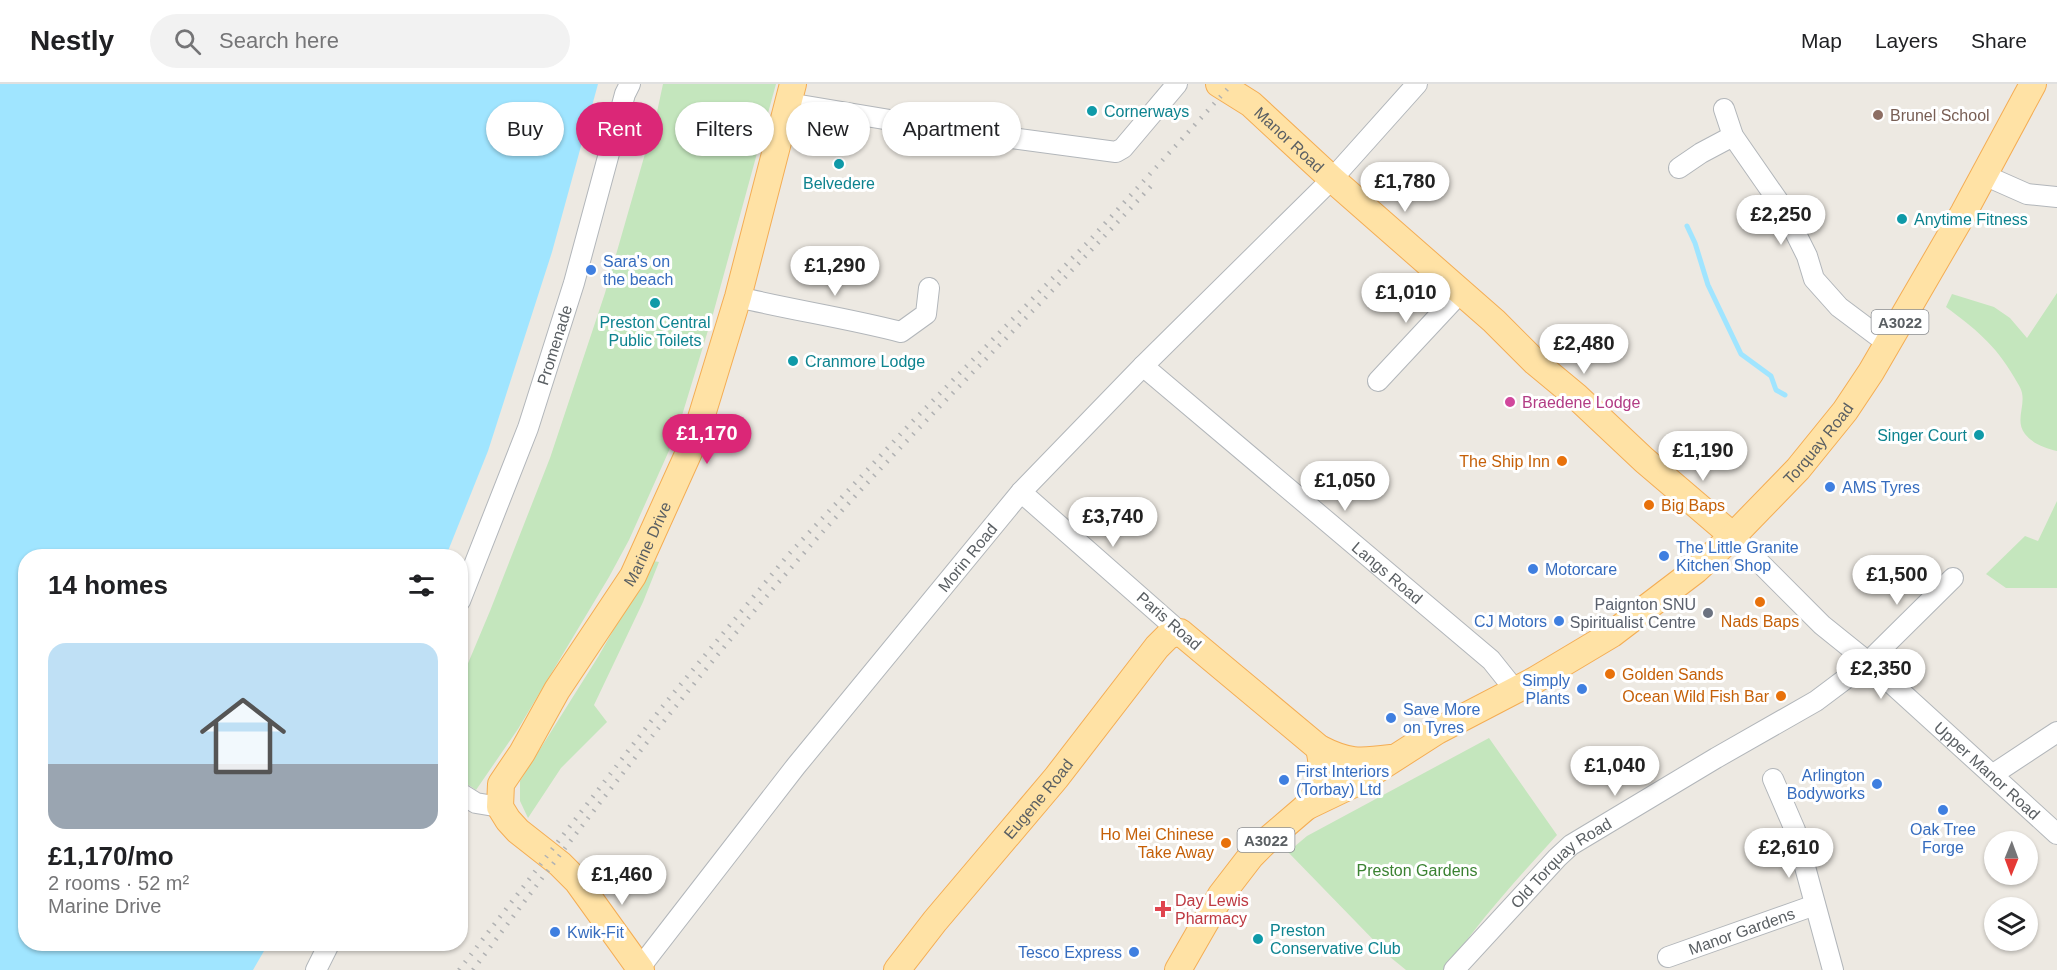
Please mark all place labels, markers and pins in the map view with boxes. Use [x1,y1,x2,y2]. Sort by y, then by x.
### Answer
place label: Cornerways [1104,103,1189,120]
marker: Cornerways [1085,104,1099,118]
place label: Brunel School [1890,107,1990,124]
marker: Brunel School [1871,108,1885,122]
marker: Belvedere [832,157,846,171]
pin: £1,780 [1356,162,1454,213]
place label: Belvedere [803,175,875,192]
pin: £2,250 [1732,195,1830,246]
place label: Anytime Fitness [1914,211,2028,228]
marker: Anytime Fitness [1895,212,1909,226]
pin: £1,290 [786,246,884,297]
place label: Sara's on the beach [603,253,673,288]
marker: Sara's on the beach [584,263,598,277]
pin: £1,010 [1357,273,1455,324]
marker: Preston Central Public Toilets [648,296,662,310]
place label: Preston Central Public Toilets [599,314,711,349]
pin: £2,480 [1535,324,1633,375]
place label: Cranmore Lodge [805,353,925,370]
marker: Cranmore Lodge [786,354,800,368]
place label: Braedene Lodge [1522,394,1640,411]
marker: Braedene Lodge [1503,395,1517,409]
pin: £1,170 [658,414,756,465]
place label: Singer Court [1877,427,1968,444]
marker: Singer Court [1972,428,1986,442]
pin: £1,190 [1654,431,1752,482]
place label: The Ship Inn [1459,453,1550,470]
marker: The Ship Inn [1555,454,1569,468]
pin: £1,050 [1296,461,1394,512]
place label: AMS Tyres [1842,479,1920,496]
marker: AMS Tyres [1823,480,1837,494]
pin: £3,740 [1064,497,1162,548]
place label: Big Baps [1661,497,1725,514]
marker: Big Baps [1642,498,1656,512]
place label: The Little Granite Kitchen Shop [1676,539,1799,574]
marker: The Little Granite Kitchen Shop [1657,549,1671,563]
pin: £1,500 [1848,555,1946,606]
place label: Motorcare [1545,561,1617,578]
marker: Motorcare [1526,562,1540,576]
marker: Nads Baps [1753,595,1767,609]
place label: Paignton SNU Spiritualist Centre [1570,596,1696,631]
marker: Paignton SNU Spiritualist Centre [1701,606,1715,620]
place label: CJ Motors [1474,613,1547,630]
place label: Nads Baps [1721,613,1799,630]
marker: CJ Motors [1552,614,1566,628]
pin: £2,350 [1832,649,1930,700]
place label: Golden Sands [1622,666,1723,683]
marker: Golden Sands [1603,667,1617,681]
place label: Simply Plants [1522,672,1570,707]
marker: Simply Plants [1575,682,1589,696]
place label: Ocean Wild Fish Bar [1622,688,1770,705]
marker: Ocean Wild Fish Bar [1774,689,1788,703]
place label: Save More on Tyres [1403,701,1480,736]
marker: Save More on Tyres [1384,711,1398,725]
pin: £1,040 [1566,746,1664,797]
place label: First Interiors (Torbay) Ltd [1296,763,1389,798]
place label: Arlington Bodyworks [1787,767,1865,802]
marker: First Interiors (Torbay) Ltd [1277,773,1291,787]
marker: Arlington Bodyworks [1870,777,1884,791]
marker: Oak Tree Forge [1936,803,1950,817]
place label: Oak Tree Forge [1910,821,1976,856]
place label: Ho Mei Chinese Take Away [1100,826,1214,861]
pin: £2,610 [1740,828,1838,879]
marker: Ho Mei Chinese Take Away [1219,836,1233,850]
pin: £1,460 [573,855,671,906]
place label: Day Lewis Pharmacy [1175,892,1249,927]
marker: Day Lewis Pharmacy [1156,902,1170,916]
place label: Preston Conservative Club [1270,922,1401,957]
place label: Kwik-Fit [567,924,624,941]
marker: Kwik-Fit [548,925,562,939]
marker: Preston Conservative Club [1251,932,1265,946]
place label: Tesco Express [1018,944,1122,961]
marker: Tesco Express [1127,945,1141,959]

